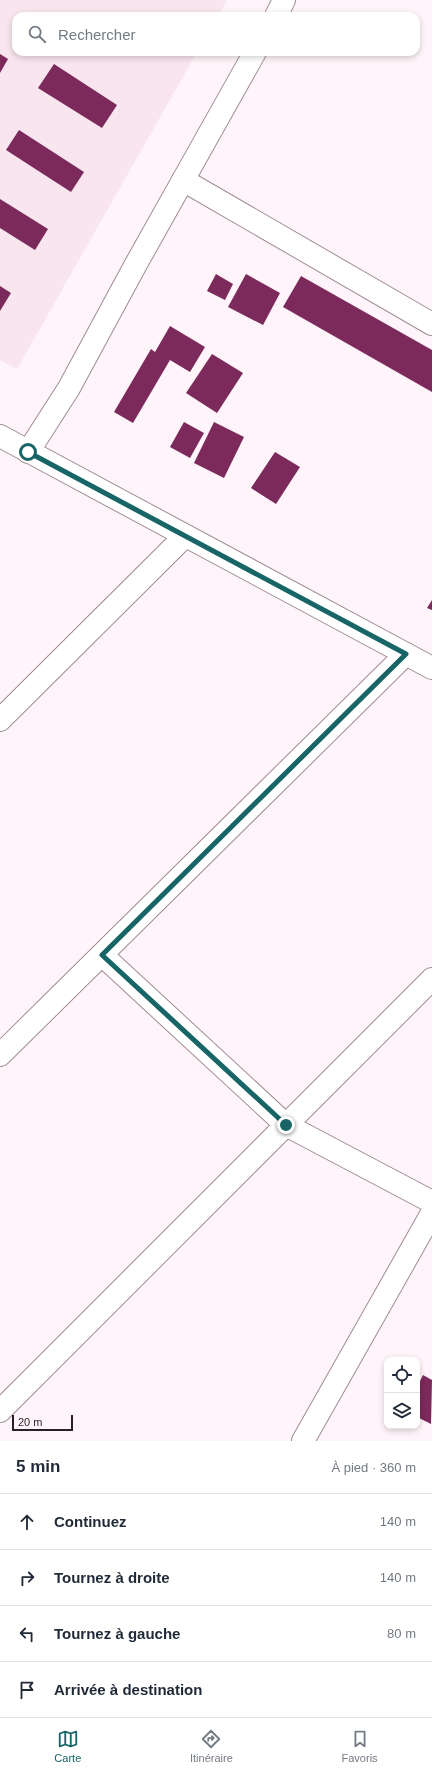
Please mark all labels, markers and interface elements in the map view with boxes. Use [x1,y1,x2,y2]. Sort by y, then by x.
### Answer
search box [12,12,420,56]
icon: search [26,23,48,45]
text: Rechercher [58,26,136,43]
route start [19,443,37,461]
route end [277,1116,295,1134]
map controls [384,1357,420,1429]
button: locate [384,1357,420,1393]
button: layers [384,1393,420,1429]
scale bar [12,1413,73,1432]
text: 20 m [18,1416,42,1428]
text: 5 min [16,1457,60,1476]
text: À pied · 360 m [331,1460,416,1475]
icon: ahead [16,1511,38,1533]
text: Continuez [54,1513,127,1530]
text: 140 m [380,1514,416,1529]
icon: right [16,1567,38,1589]
text: Tournez à droite [54,1569,170,1586]
text: 140 m [380,1570,416,1585]
icon: left [16,1623,38,1645]
text: Tournez à gauche [54,1625,180,1642]
text: 80 m [387,1626,416,1641]
icon: arrive [16,1679,38,1701]
text: Arrivée à destination [54,1681,202,1698]
tab: Carte [54,1728,81,1764]
tab: Itinéraire [190,1728,233,1764]
tab: Favoris [342,1728,378,1764]

